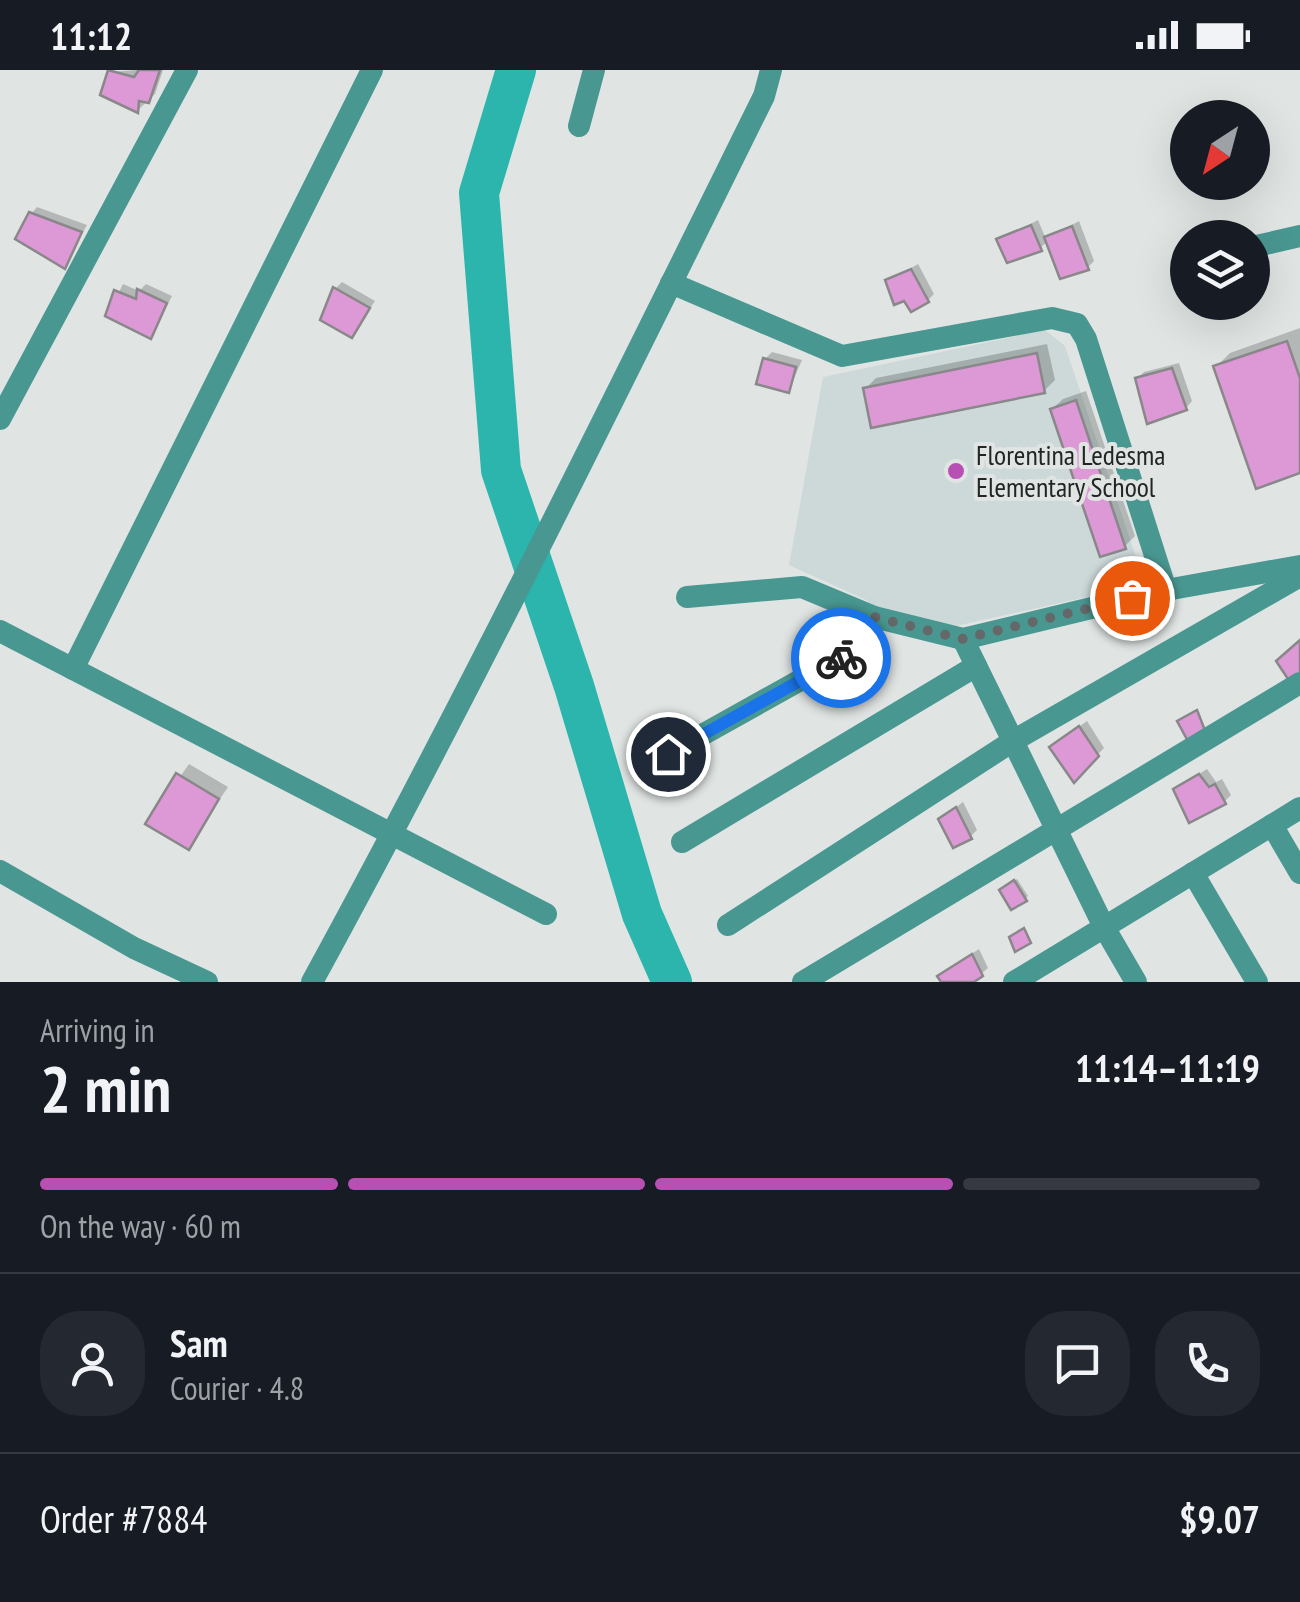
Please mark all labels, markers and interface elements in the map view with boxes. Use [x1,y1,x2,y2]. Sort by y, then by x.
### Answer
text: 11:12 [50,11,132,60]
north arrow [1170,100,1270,200]
map controls [1170,100,1270,320]
button: layers [1170,220,1270,320]
place label: Florentina Ledesma Elementary School [976,436,1165,505]
marker: Florentina Ledesma Elementary School [945,460,967,482]
pin [1090,556,1175,641]
icon: bag [1105,571,1160,626]
courier [791,608,891,708]
icon: bike [814,631,869,686]
pin [626,712,711,797]
icon: home [641,727,696,782]
text: Arriving in [40,1009,155,1051]
text: 11:14–11:19 [1075,1043,1260,1092]
text: 2 min [40,1046,171,1130]
text: On the way · 60 m [40,1205,241,1247]
button: person [40,1311,145,1416]
button: chat [1025,1311,1130,1416]
button: phone [1155,1311,1260,1416]
text: Sam [170,1318,228,1367]
text: Courier · 4.8 [170,1367,304,1409]
text: Order #7884 [40,1494,207,1543]
text: $9.07 [1179,1494,1260,1543]

